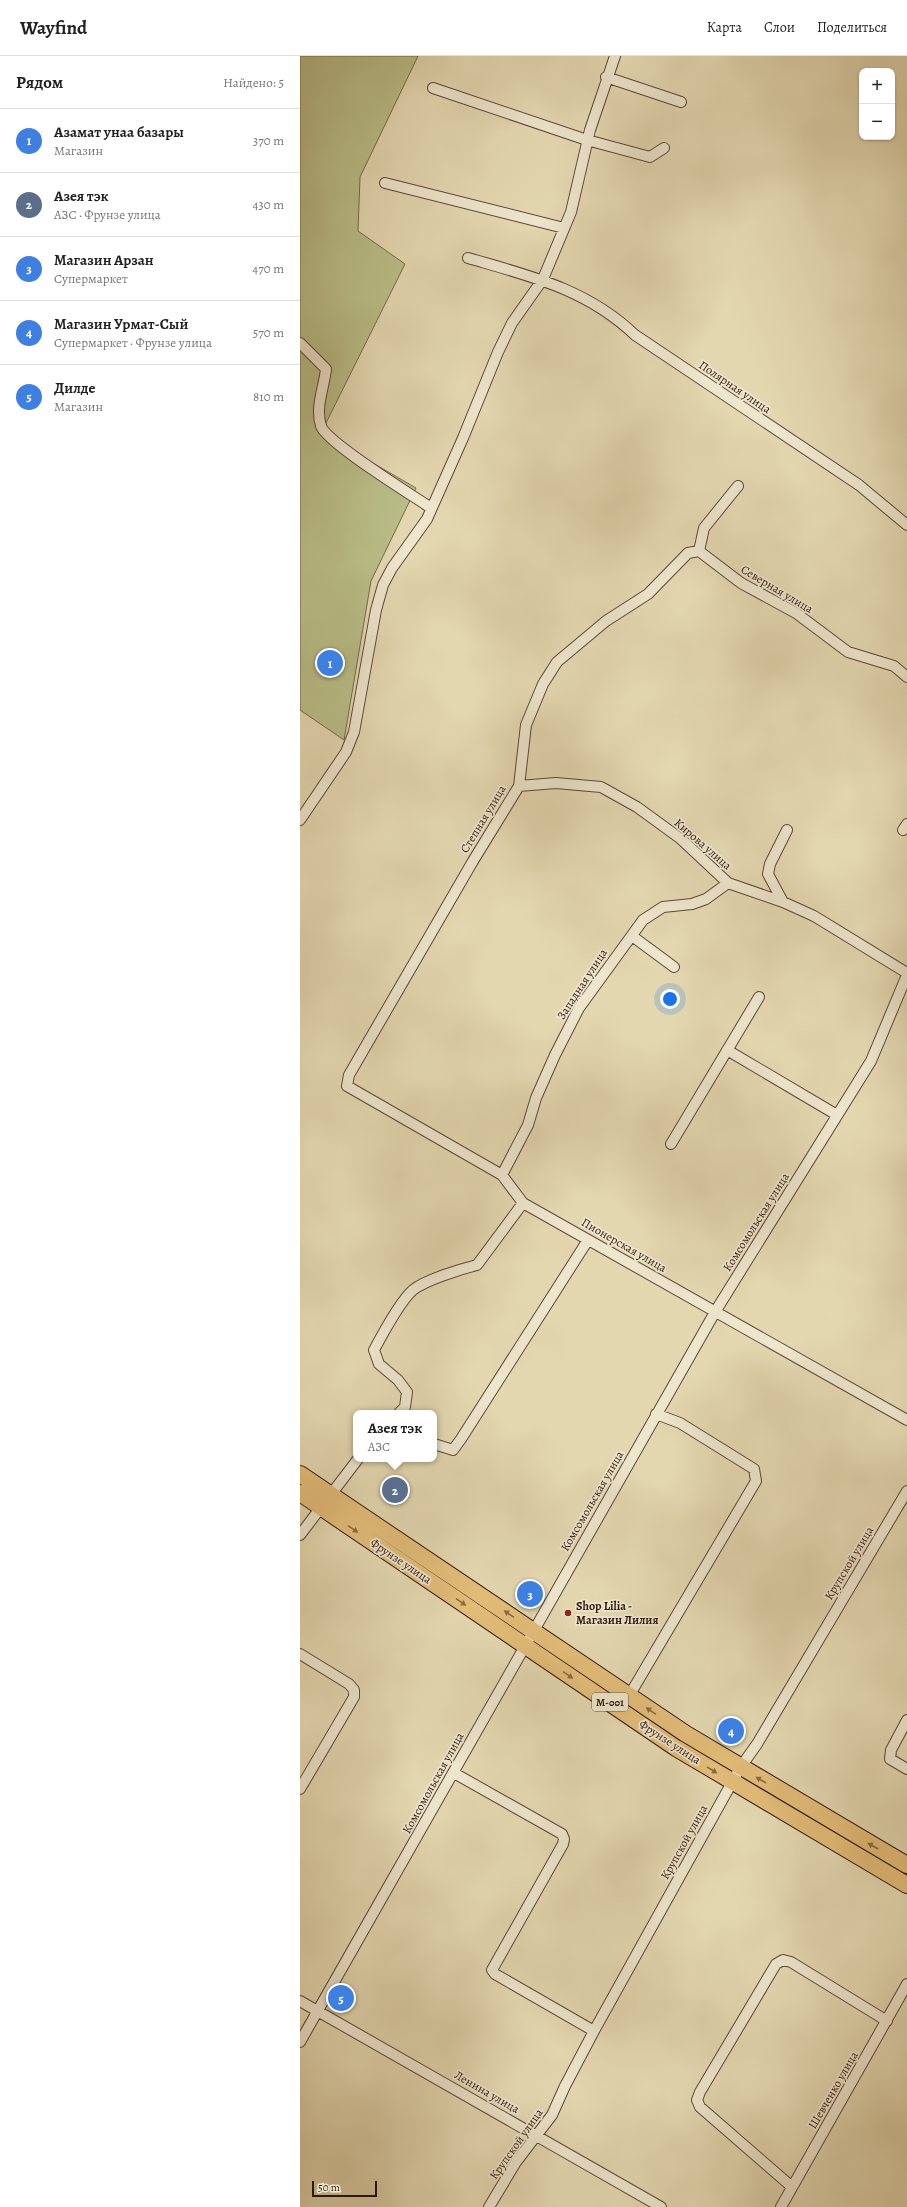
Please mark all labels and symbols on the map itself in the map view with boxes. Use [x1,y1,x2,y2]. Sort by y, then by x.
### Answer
street label: Полярная улица [696,357,775,417]
street label: Северная улица [738,561,816,617]
pin: 1 [317,648,343,678]
street label: Степная улица [456,782,510,856]
street label: Кирова улица [671,815,736,874]
street label: Западная улица [553,945,611,1023]
your location [660,989,680,1009]
street label: Комсомольская улица [719,1169,793,1274]
street label: Пионерская улица [579,1214,670,1276]
street label: Комсомольская улица [557,1448,627,1554]
pin: 2 [382,1475,408,1505]
street label: Крупской улица [821,1523,877,1603]
one-way arrow [348,1525,358,1533]
street label: Фрунзе улица [367,1535,435,1588]
pin: 3 [517,1579,543,1609]
one-way arrow [455,1598,466,1606]
place label: Shop Lilia - Магазин Лилия [576,1598,659,1628]
marker: Shop Lilia - Магазин Лилия [563,1608,573,1618]
one-way arrow [504,1610,514,1618]
one-way arrow [563,1671,574,1678]
road number: M-001 [592,1693,628,1711]
one-way arrow [646,1707,656,1715]
street label: Фрунзе улица [636,1716,704,1768]
pin: 4 [718,1716,744,1746]
street label: Комсомольская улица [399,1729,468,1836]
one-way arrow [706,1766,718,1773]
one-way arrow [755,1776,767,1783]
street label: Крупской улица [657,1801,711,1882]
one-way arrow [867,1842,879,1849]
pin: 5 [328,1983,354,2013]
street label: Шевченко улица [804,2048,862,2132]
street label: Ленина улица [452,2067,523,2117]
street label: Крупской улица [486,2105,547,2183]
scale bar [312,2179,377,2198]

